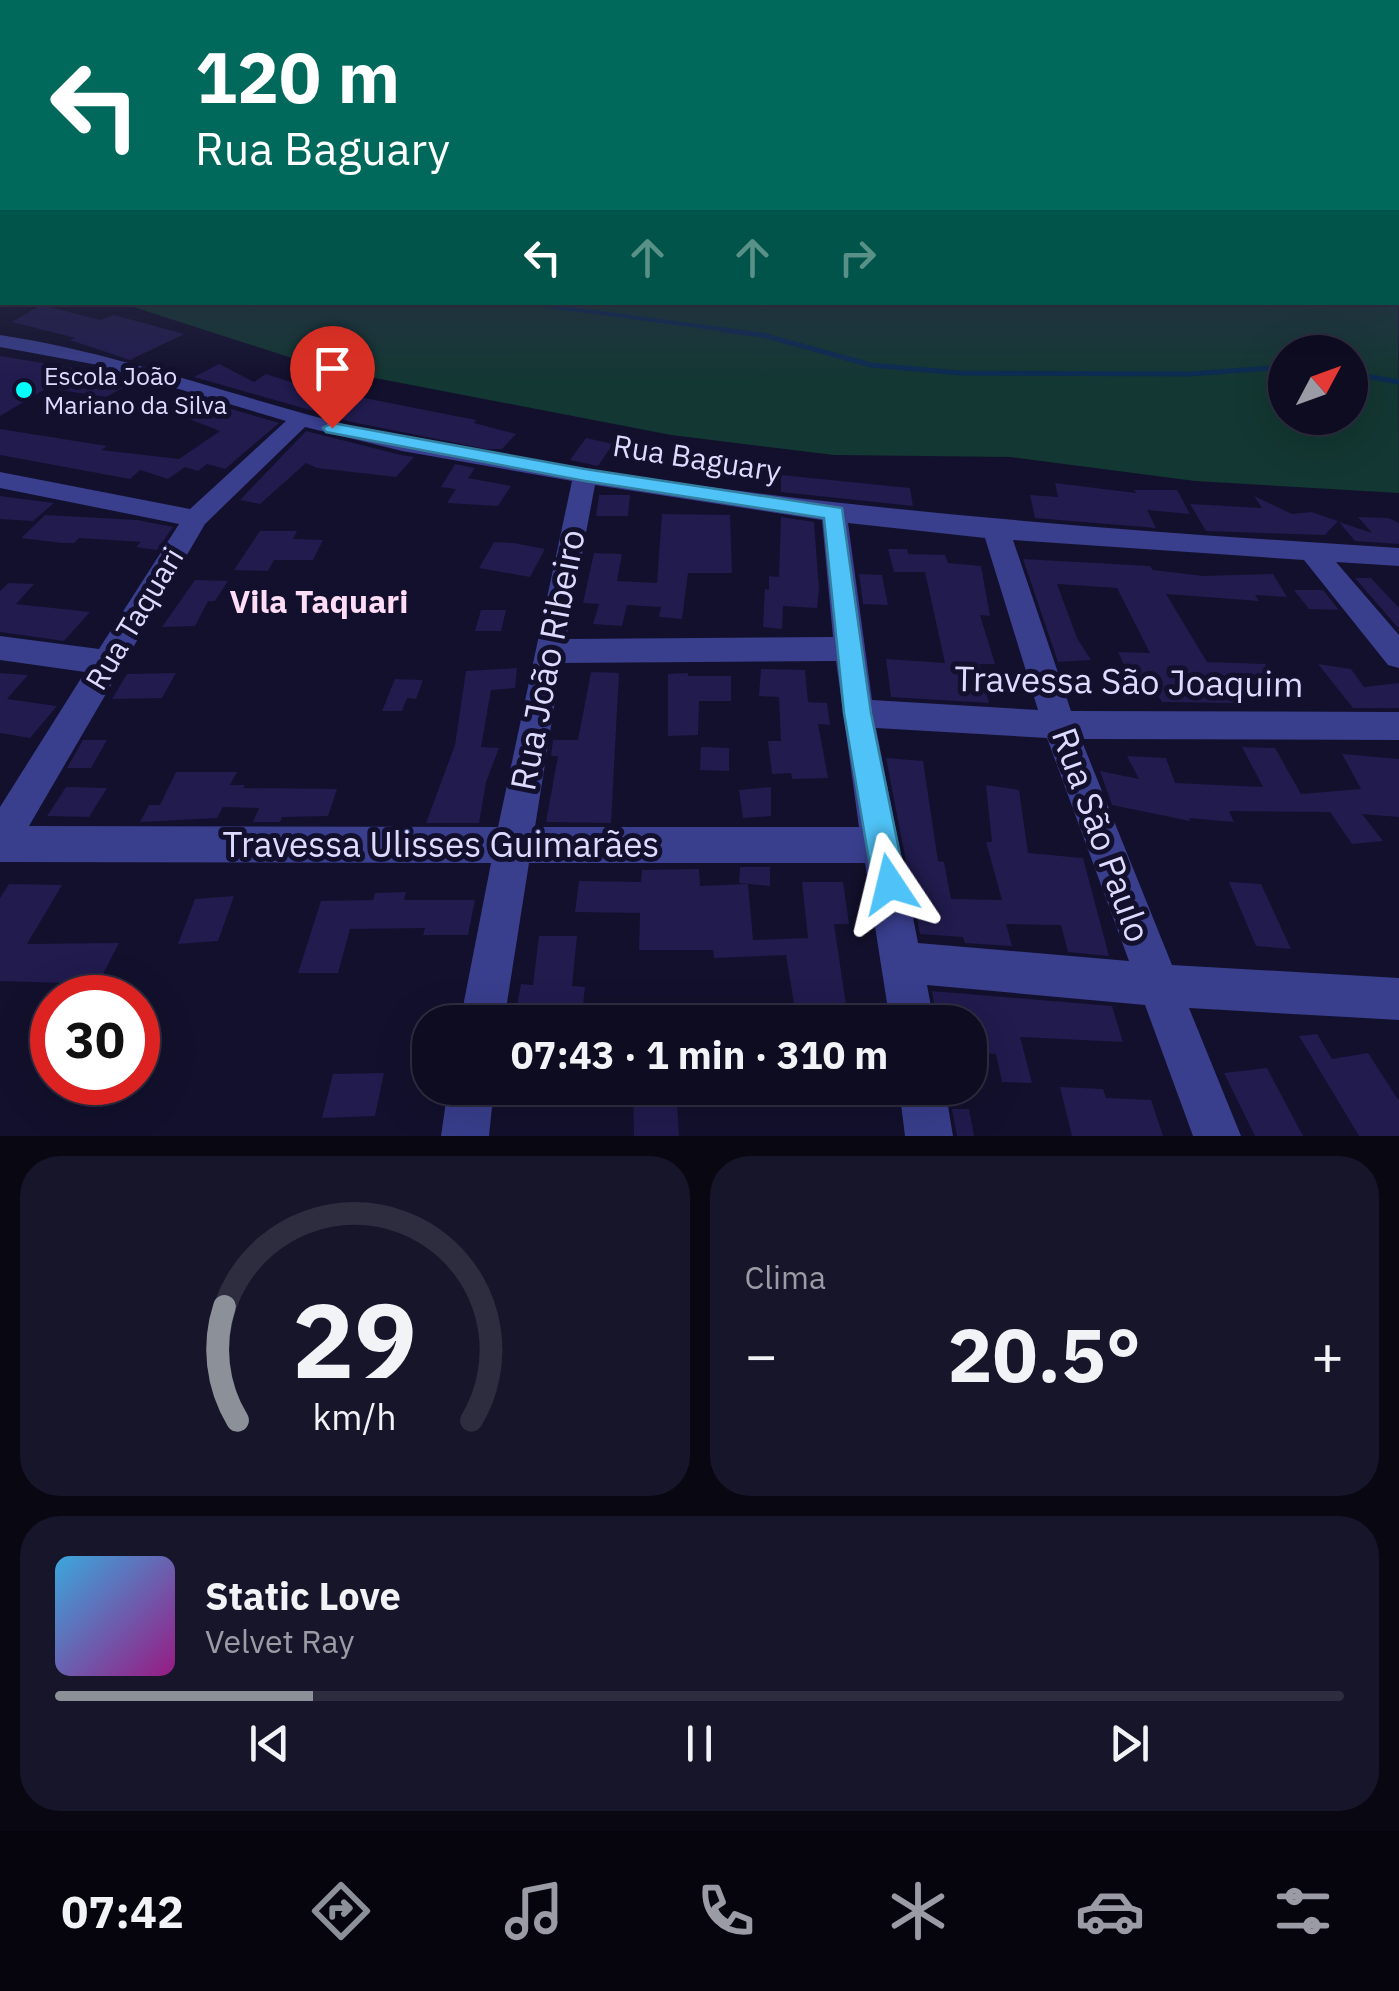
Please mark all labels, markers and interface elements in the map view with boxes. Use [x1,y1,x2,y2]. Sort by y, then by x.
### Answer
text: 120 m [195,31,400,122]
icon: left [30,40,160,170]
text: Rua Baguary [195,119,450,177]
icon: left [515,230,570,285]
icon: ahead [620,230,675,285]
icon: ahead [725,230,780,285]
icon: right [830,230,885,285]
pin [290,326,375,429]
north arrow [1268,335,1368,435]
map controls [1268,335,1368,435]
icon: arrive [305,341,360,396]
place label: Escola João Mariano da Silva [44,359,227,421]
marker: Escola João Mariano da Silva [13,379,35,401]
street label: Rua Baguary [610,425,784,490]
street label: Rua João Ribeiro [499,525,595,794]
street label: Rua Taquari [76,540,191,697]
district label: Vila Taquari [230,580,408,622]
street label: Travessa São Joaquim [954,655,1304,707]
street label: Rua São Paulo [1042,721,1162,948]
street label: Travessa Ulisses Guimarães [223,821,659,867]
position arrow [838,832,942,936]
speed limit sign: 30 [30,975,160,1105]
text: 07:43 · 1 min · 310 m [511,1030,888,1079]
text: Clima [745,1256,826,1298]
text: 29 [292,1271,417,1407]
text: 20.5° [947,1305,1141,1403]
text: − [745,1319,778,1390]
text: + [1311,1319,1344,1390]
text: km/h [313,1393,397,1440]
text: Static Love [205,1571,401,1620]
text: Velvet Ray [205,1620,354,1662]
icon: previous [242,1716,297,1771]
icon: pause [672,1716,727,1771]
icon: next [1102,1716,1157,1771]
icon: directions [306,1876,376,1946]
icon: music [499,1876,569,1946]
icon: phone [691,1876,761,1946]
icon: climate [883,1876,953,1946]
icon: car [1075,1876,1145,1946]
icon: filters [1268,1876,1338,1946]
text: 07:42 [61,1882,184,1940]

